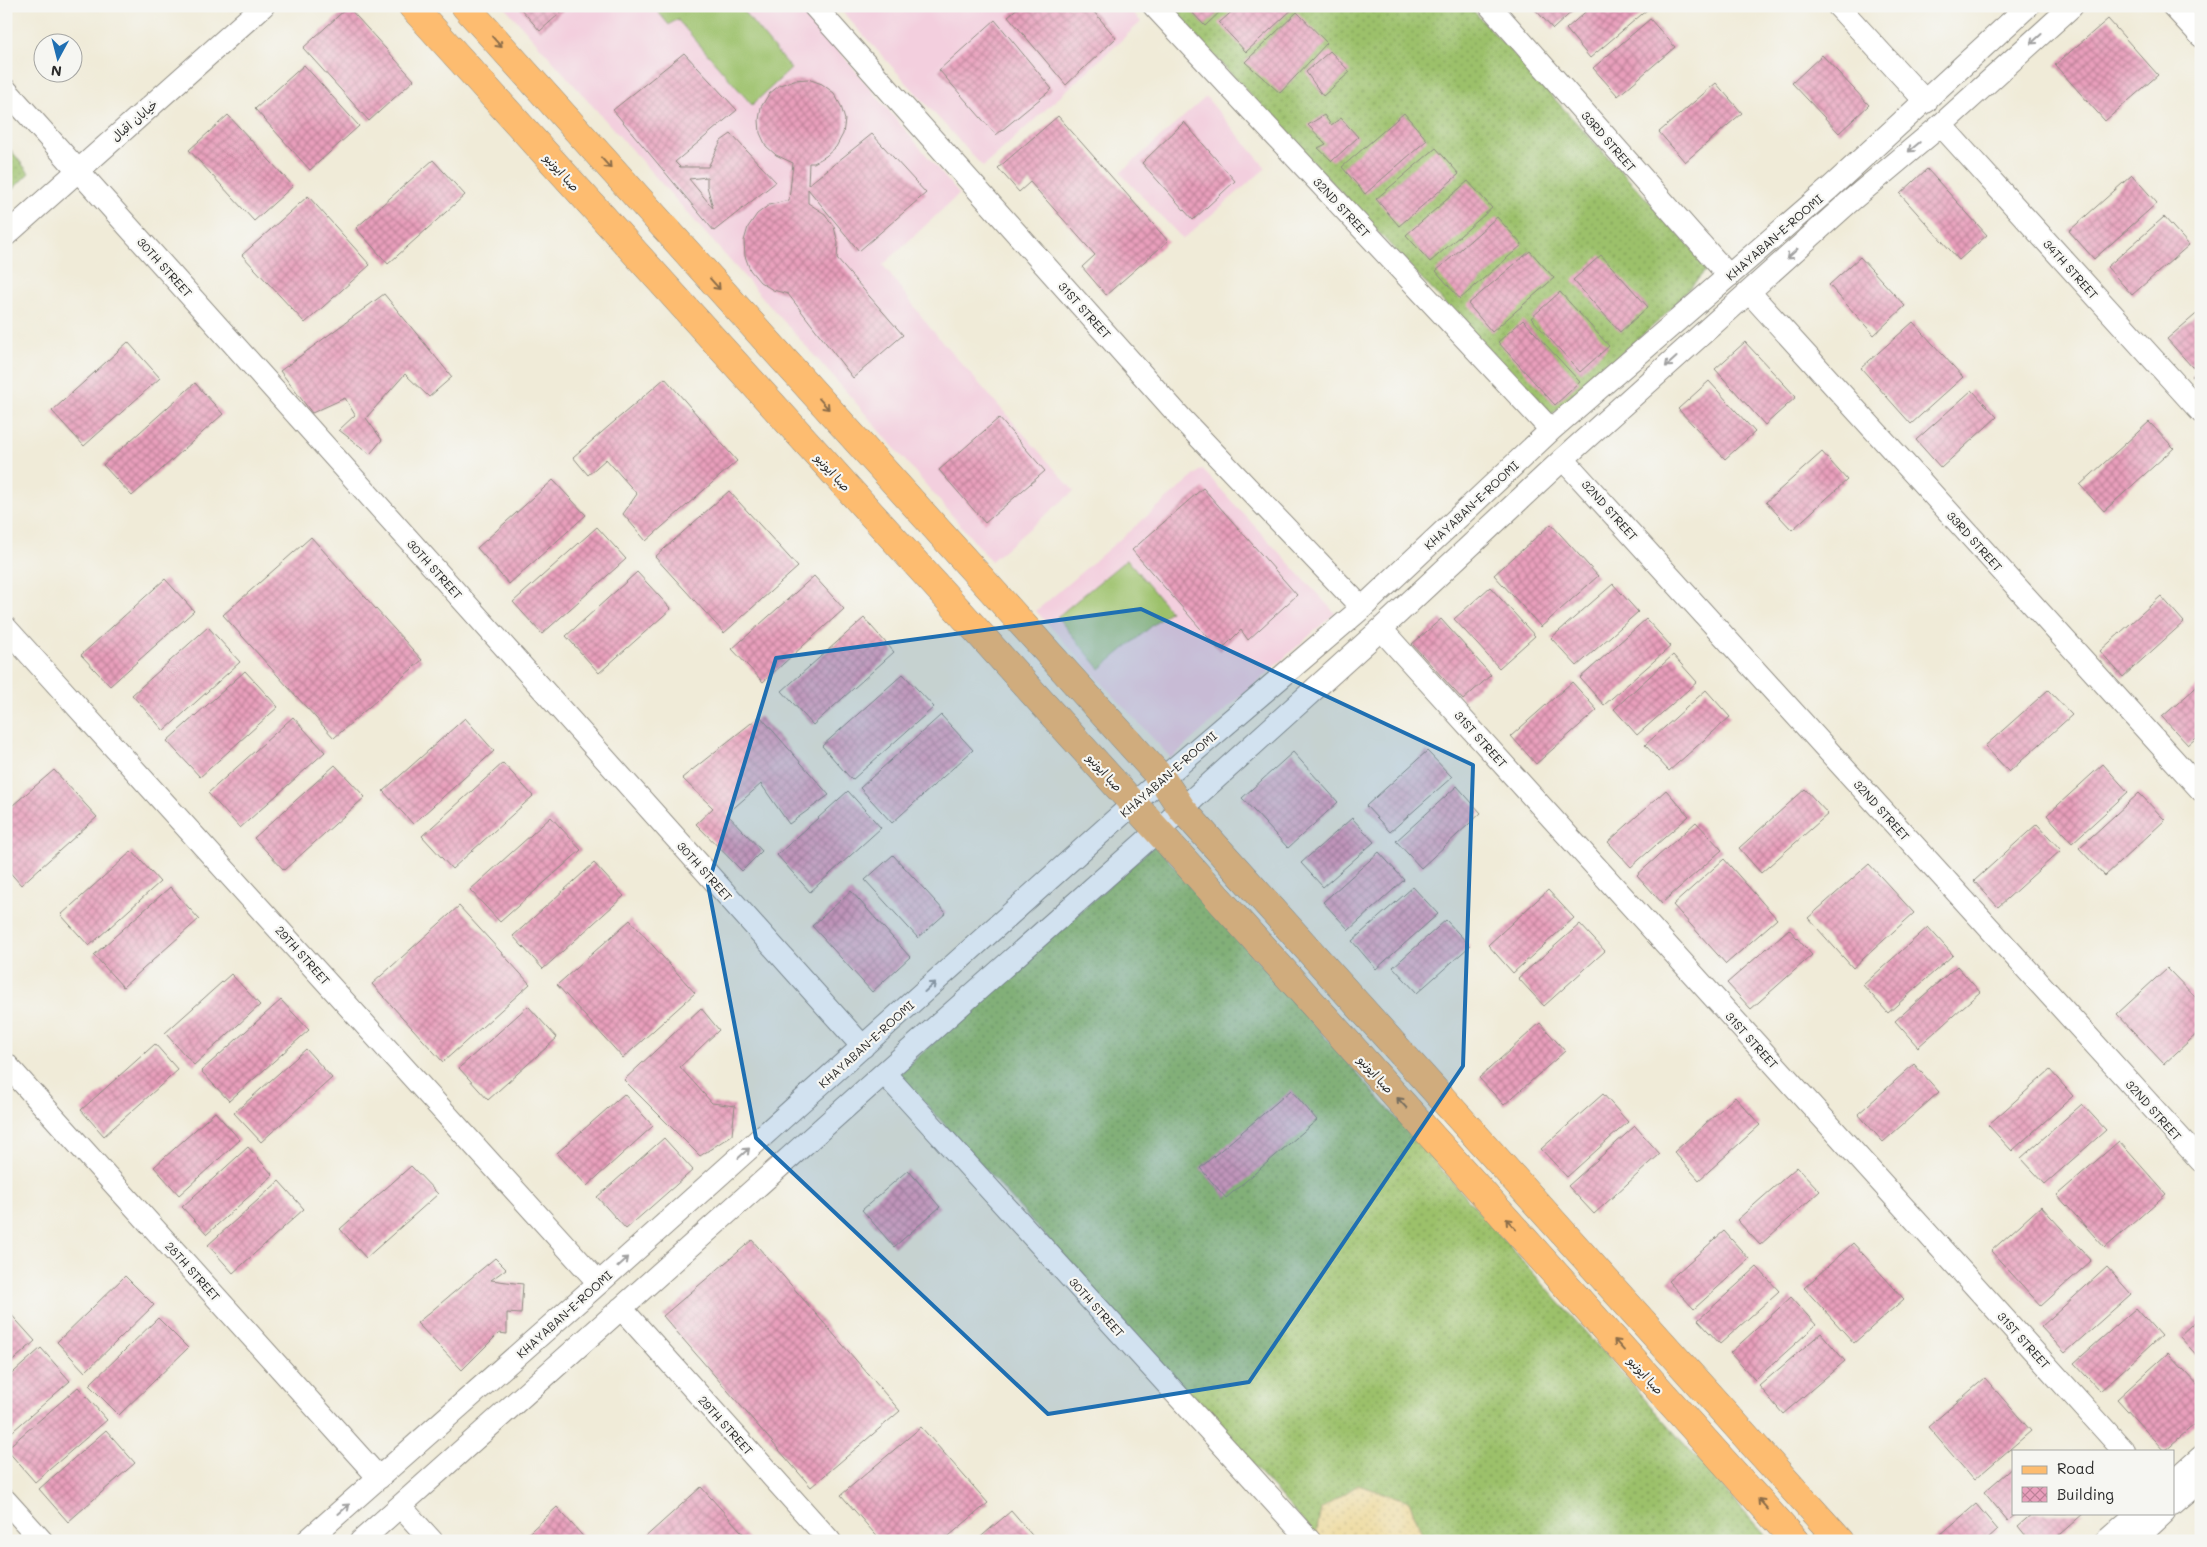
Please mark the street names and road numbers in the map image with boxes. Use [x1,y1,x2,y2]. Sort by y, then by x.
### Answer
street label: خیابان اقبال [107,95,161,145]
street label: 33RD STREET [1578,107,1640,175]
street label: صبا ایونیو [539,149,583,195]
street label: 32ND STREET [1310,174,1374,241]
street label: KHAYABAN-E-ROOMI [1722,190,1826,284]
street label: 30TH STREET [134,234,196,300]
street label: 34TH STREET [2040,236,2102,302]
street label: 31ST STREET [1055,278,1115,342]
street label: صبا ایونیو [810,449,854,495]
street label: KHAYABAN-E-ROOMI [1420,457,1522,553]
street label: 32ND STREET [1579,476,1642,544]
street label: 33RD STREET [1944,508,2006,575]
street label: 30TH STREET [404,536,466,602]
street label: 31ST STREET [1451,707,1511,771]
street label: KHAYABAN-E-ROOMI [1116,727,1220,821]
street label: صبا ایونیو [1082,749,1126,795]
street label: 32ND STREET [1851,776,1914,844]
street label: 30TH STREET [674,838,736,904]
street label: 29TH STREET [272,922,334,988]
street label: KHAYABAN-E-ROOMI [815,997,917,1091]
street label: 31ST STREET [1722,1008,1782,1072]
street label: صبا ایونیو [1353,1051,1397,1097]
street label: 32ND STREET [2123,1076,2186,1144]
street label: 28TH STREET [162,1238,224,1304]
street label: KHAYABAN-E-ROOMI [513,1267,615,1361]
street label: 30TH STREET [1066,1274,1128,1340]
street label: 31ST STREET [1994,1308,2054,1372]
street label: صبا ایونیو [1623,1352,1667,1398]
street label: 29TH STREET [695,1392,757,1458]

